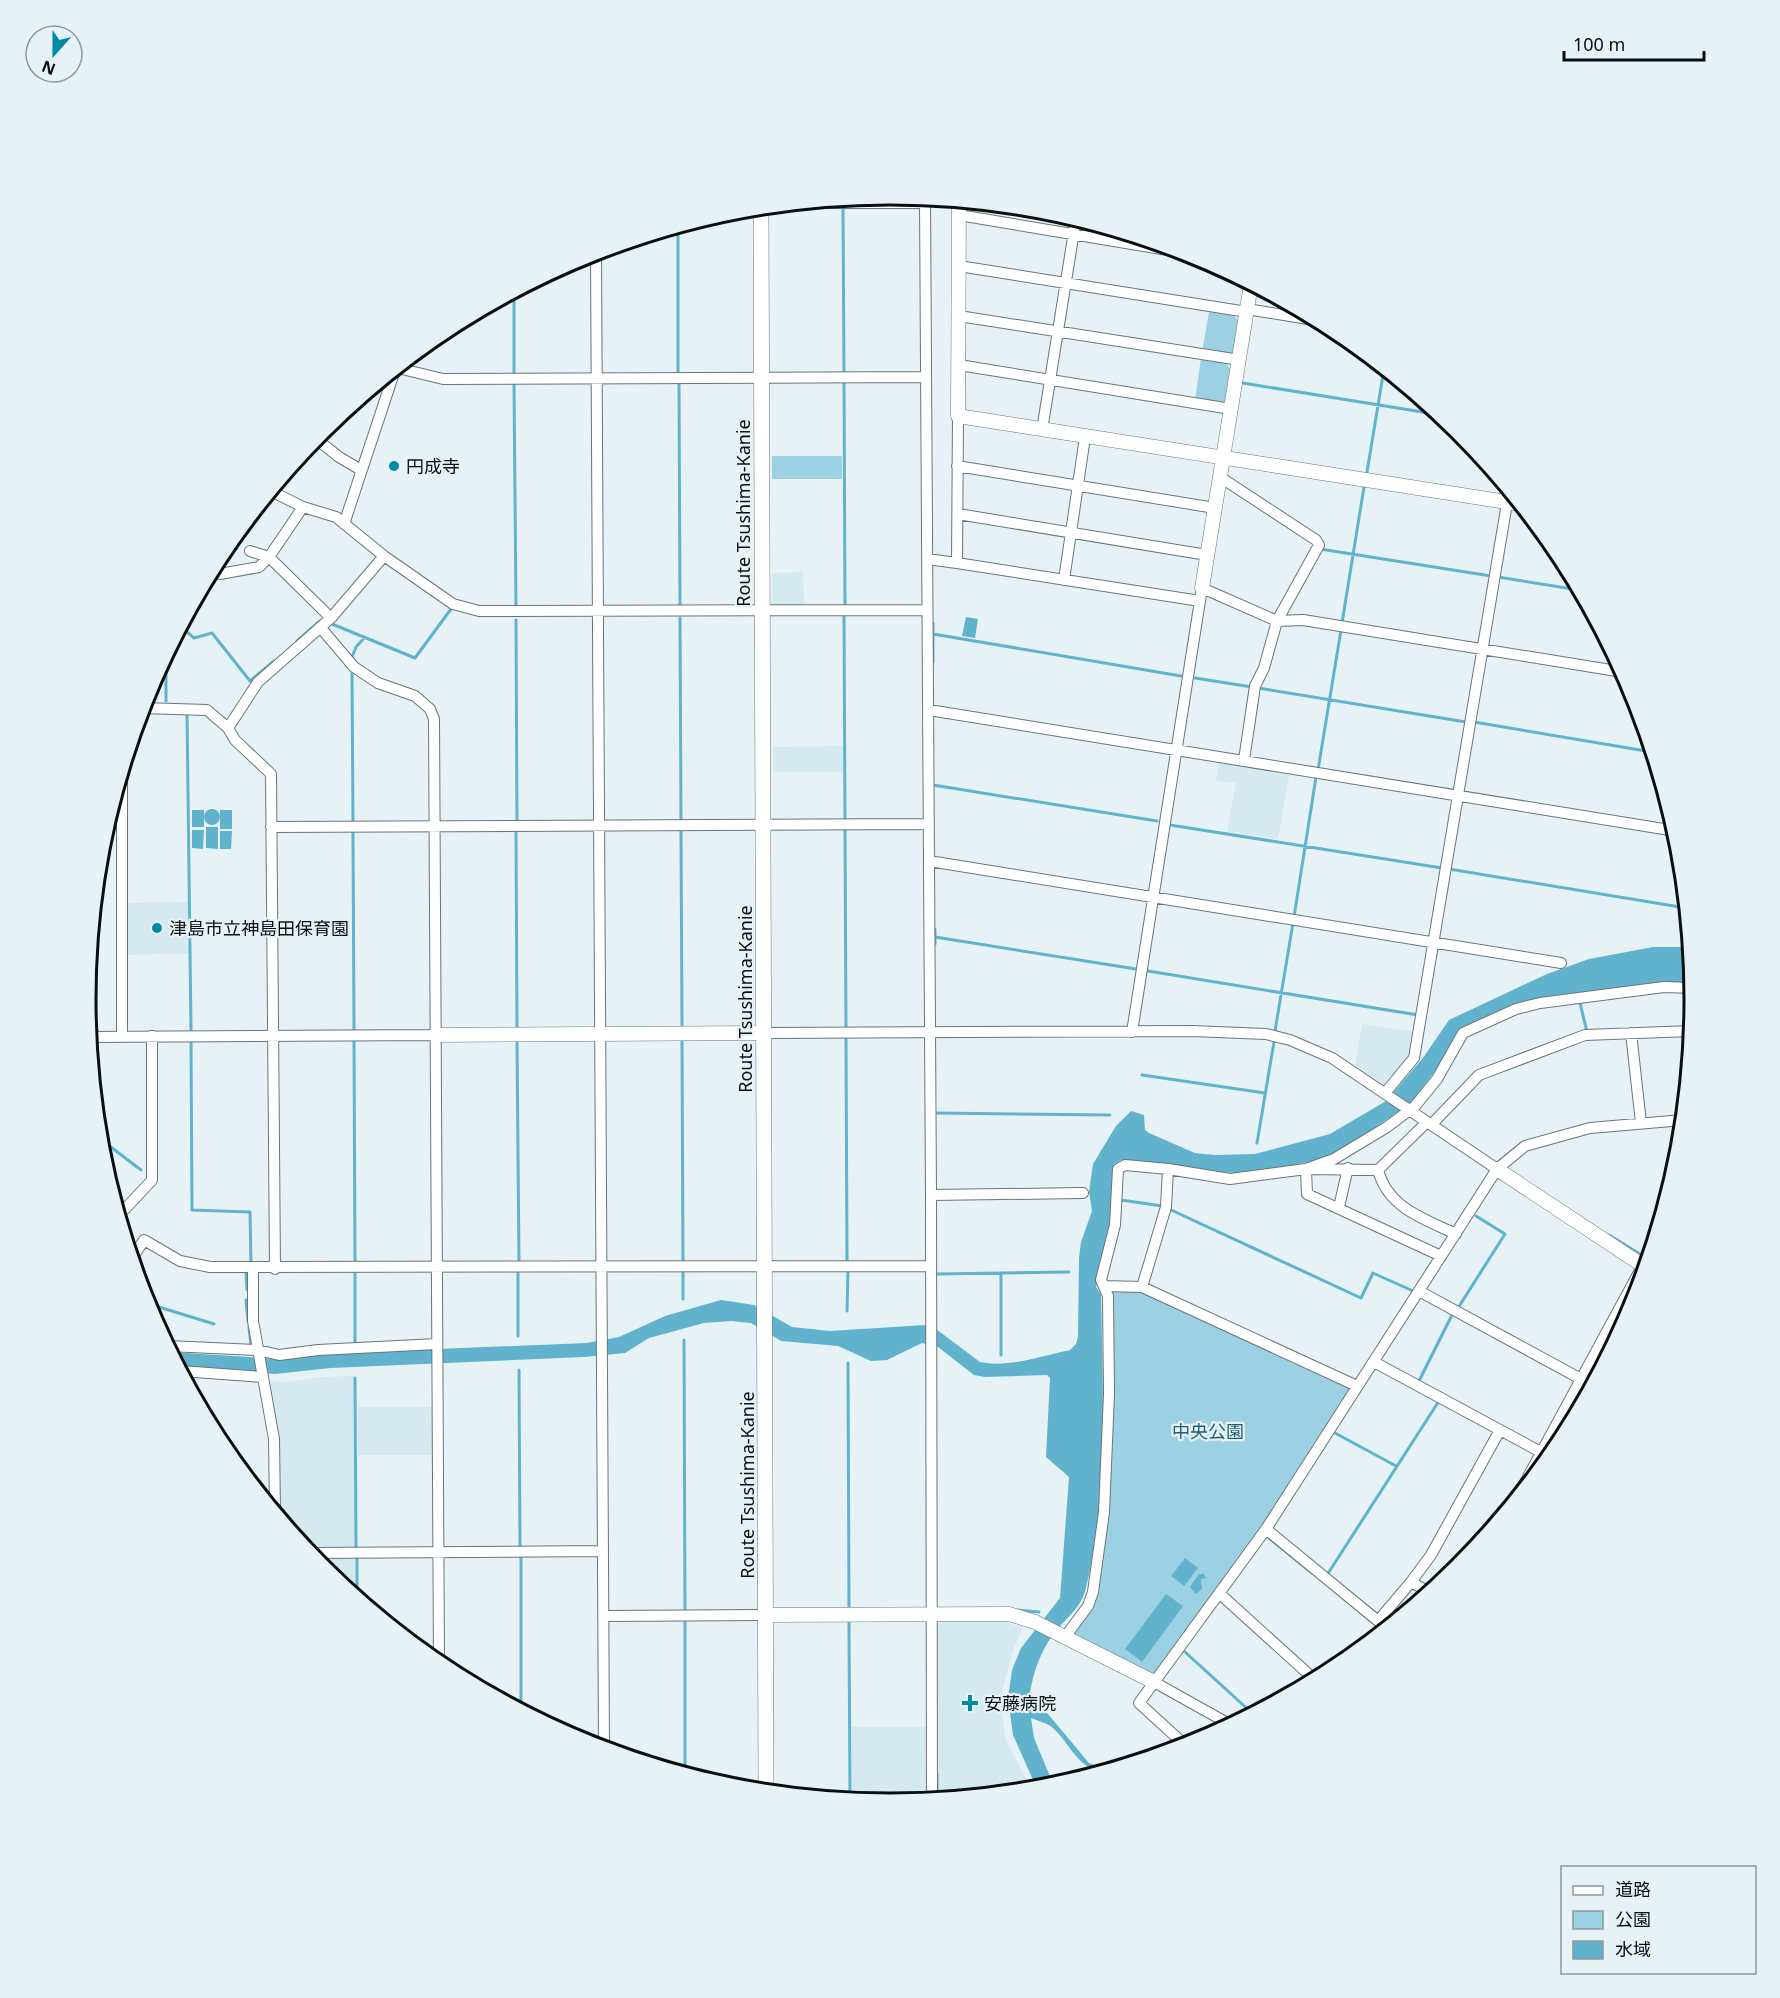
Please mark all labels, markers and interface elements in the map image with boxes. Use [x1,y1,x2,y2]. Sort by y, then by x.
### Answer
north arrow [24,24,84,84]
scale bar [1564,24,1704,62]
text: 100 m [1573,32,1625,56]
text: N [39,55,59,81]
street label: Route Tsushima-Kanie [731,419,755,607]
place label: 円成寺 [406,454,460,478]
marker: 円成寺 [387,459,401,473]
street label: Route Tsushima-Kanie [733,905,757,1093]
place label: 津島市立神島田保育園 [169,916,349,940]
marker: 津島市立神島田保育園 [150,921,164,935]
street label: Route Tsushima-Kanie [735,1391,759,1579]
park label: 中央公園 [1172,1419,1244,1443]
place label: 安藤病院 [984,1691,1056,1715]
marker: 安藤病院 [961,1694,979,1712]
legend [1561,1866,1756,1974]
text: 道路 [1615,1877,1651,1901]
text: 公園 [1615,1907,1651,1931]
text: 水域 [1615,1937,1651,1961]

